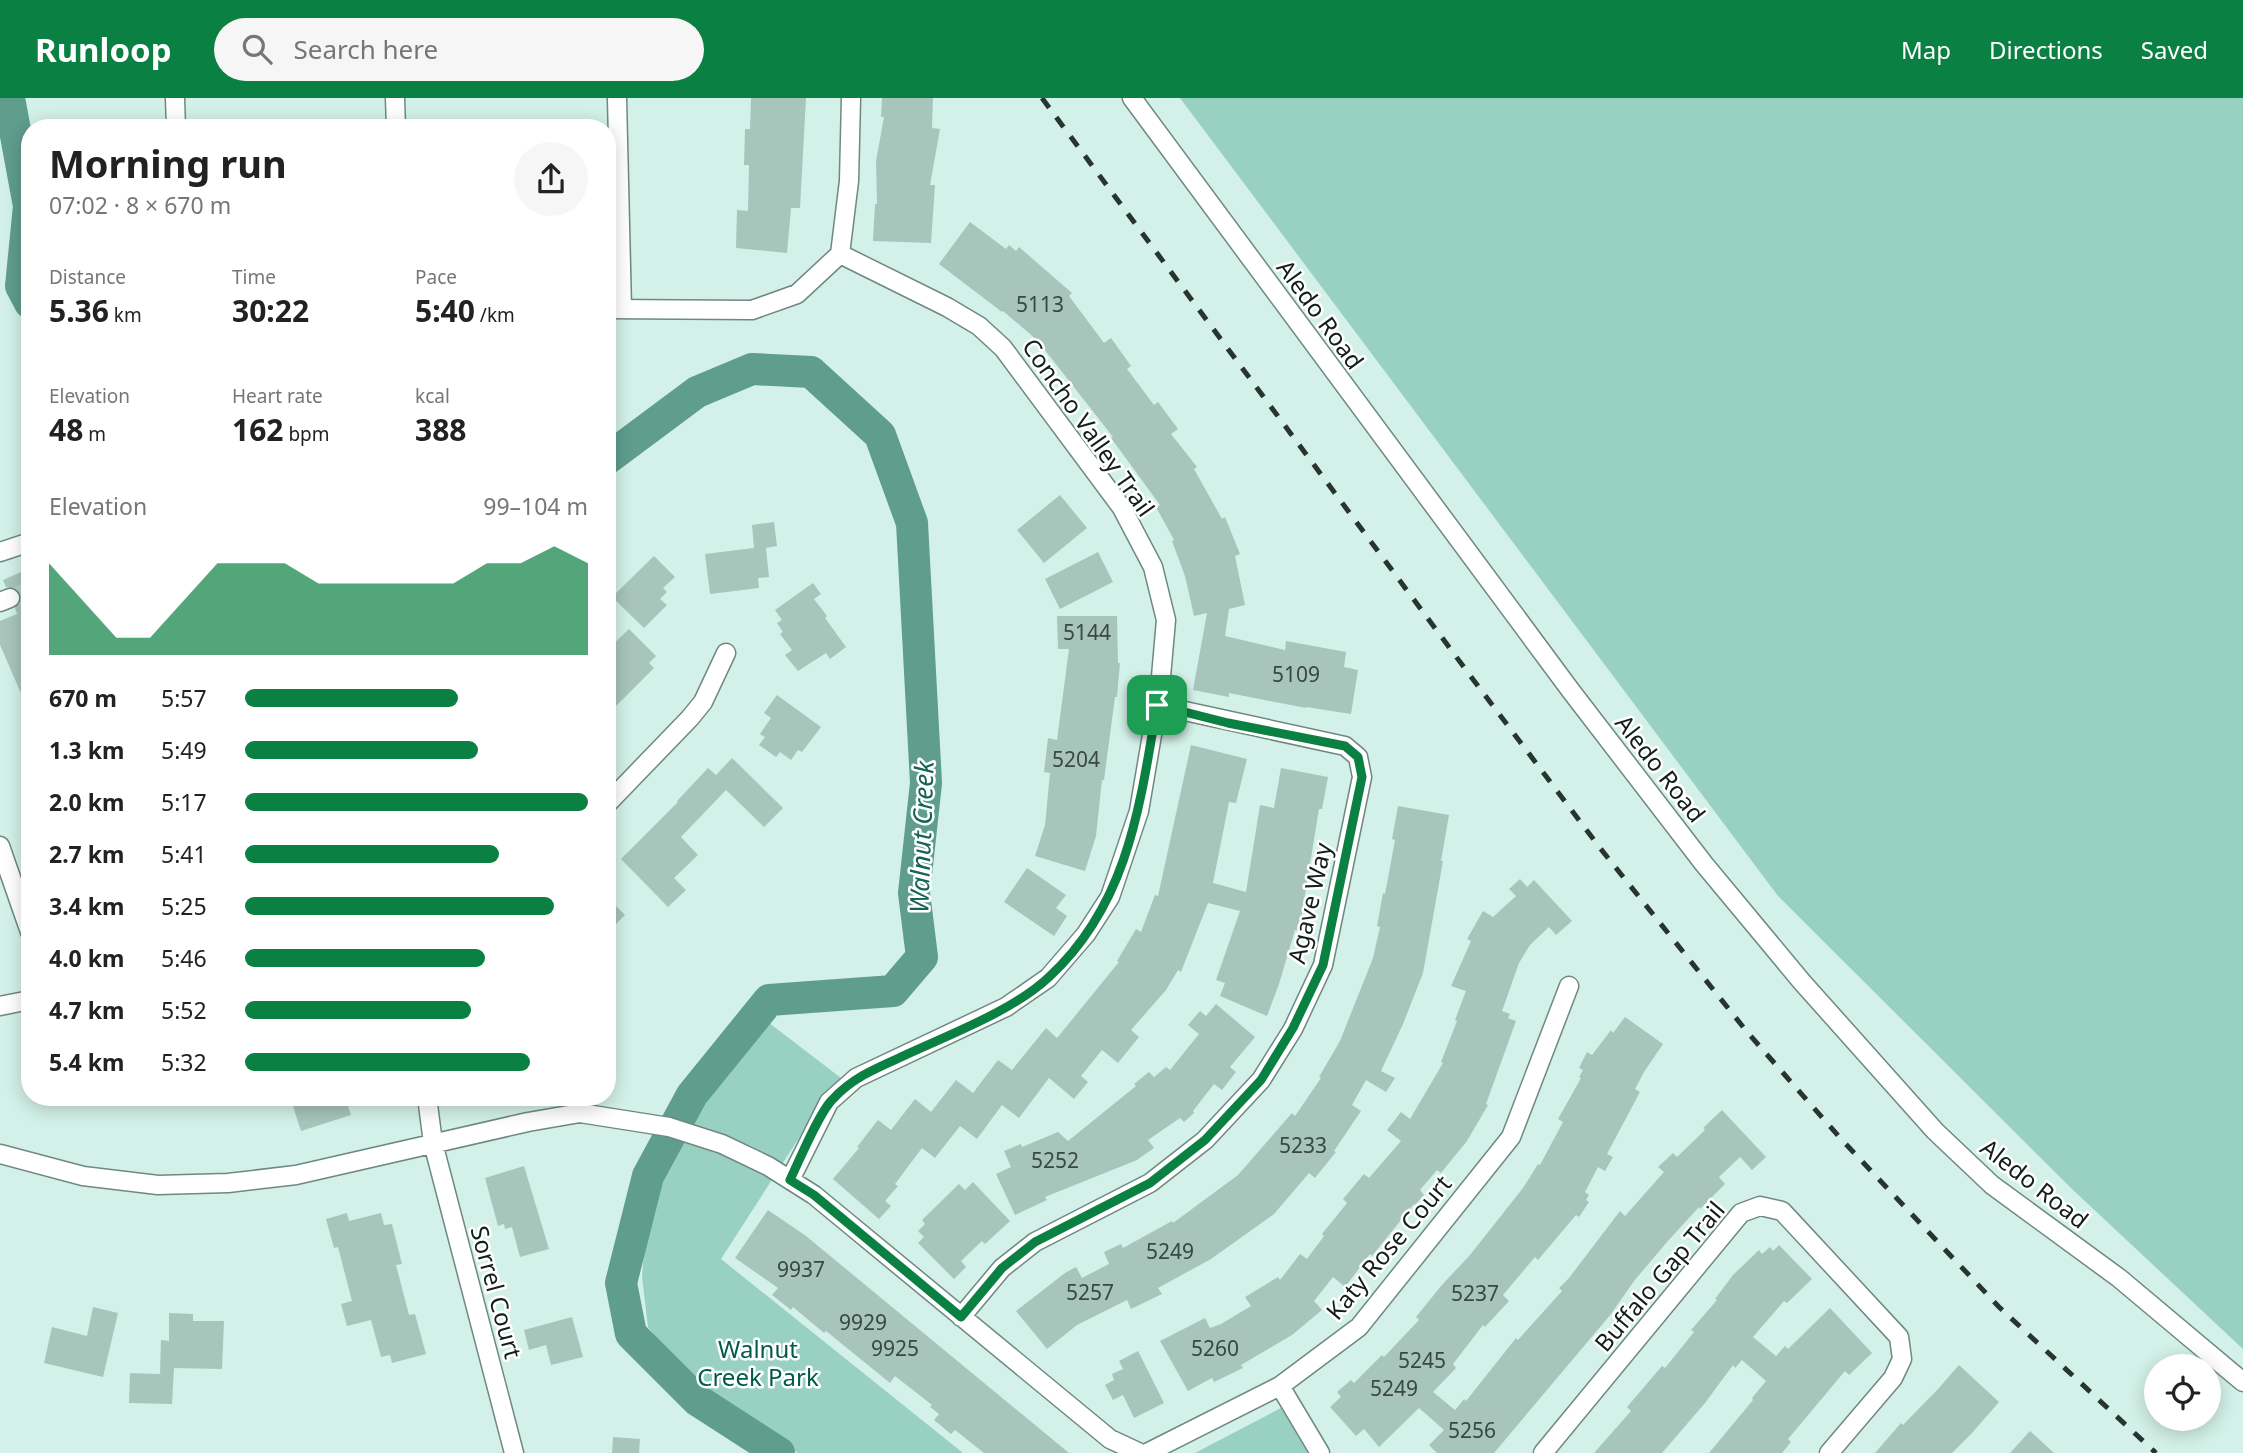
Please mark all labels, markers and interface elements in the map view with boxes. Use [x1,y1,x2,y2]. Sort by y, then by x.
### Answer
search box [214,18,704,81]
text: Runloop [35,27,172,72]
icon: search [238,30,276,68]
text: Search here [294,31,438,67]
text: Map [1901,33,1951,66]
text: Directions [1989,33,2103,66]
text: Saved [2141,33,2208,66]
text: Morning run [49,137,287,189]
button: share [514,142,588,216]
text: 07:02 · 8 × 670 m [49,189,231,221]
street label: Aledo Road [1270,252,1372,376]
text: Distance [49,264,126,290]
text: Time [232,264,276,290]
text: Pace [415,264,457,290]
text: 5.36 [49,290,109,331]
text: 30:22 [232,290,309,331]
text: 5:40 [415,290,475,331]
house number: 5113 [1016,290,1064,318]
text: km [109,302,142,328]
text: /km [475,302,515,328]
street label: Concho Valley Trail [1015,331,1163,523]
text: Elevation [49,383,130,409]
text: Heart rate [232,383,323,409]
text: kcal [415,383,450,409]
text: 48 [49,409,83,450]
text: 162 [232,409,283,450]
text: 388 [415,409,466,450]
text: m [83,421,106,447]
text: bpm [283,421,330,447]
text: Elevation [49,490,147,522]
text: 99–104 m [483,490,588,522]
house number: 5144 [1063,618,1111,646]
house number: 5109 [1272,660,1320,688]
pin [1127,675,1187,735]
text: 670 m [49,682,117,714]
text: 5:57 [161,682,207,714]
icon: arrive [1138,686,1176,724]
street label: Aledo Road [1609,707,1713,829]
text: 1.3 km [49,734,124,766]
text: 5:49 [161,734,207,766]
house number: 5204 [1052,745,1100,773]
water label: Walnut Creek [900,759,942,914]
text: 2.0 km [49,786,124,818]
text: 5:17 [161,786,207,818]
text: 2.7 km [49,838,124,870]
text: 5:41 [161,838,207,870]
street label: Agave Way [1279,839,1339,967]
text: 3.4 km [49,890,124,922]
text: 5:25 [161,890,207,922]
text: 4.0 km [49,942,124,974]
text: 5:46 [161,942,207,974]
text: 4.7 km [49,994,124,1026]
text: 5:52 [161,994,207,1026]
text: 5.4 km [49,1046,124,1078]
text: 5:32 [161,1046,207,1078]
house number: 5233 [1279,1131,1327,1159]
street label: Aledo Road [1974,1131,2096,1235]
house number: 5252 [1031,1146,1079,1174]
street label: Katy Rose Court [1318,1167,1458,1326]
street label: Buffalo Gap Trail [1586,1194,1732,1358]
street label: Sorrel Court [463,1222,531,1362]
house number: 5249 [1146,1237,1194,1265]
house number: 9937 [777,1255,825,1283]
house number: 5257 [1066,1278,1114,1306]
house number: 5237 [1451,1279,1499,1307]
house number: 9929 [839,1308,887,1336]
park label: Walnut Creek Park [697,1332,819,1393]
house number: 9925 [871,1334,919,1362]
house number: 5260 [1191,1334,1239,1362]
house number: 5245 [1398,1346,1446,1374]
map controls [2144,1354,2221,1431]
button: locate [2144,1354,2221,1431]
house number: 5249 [1370,1374,1418,1402]
house number: 5256 [1448,1416,1496,1444]

